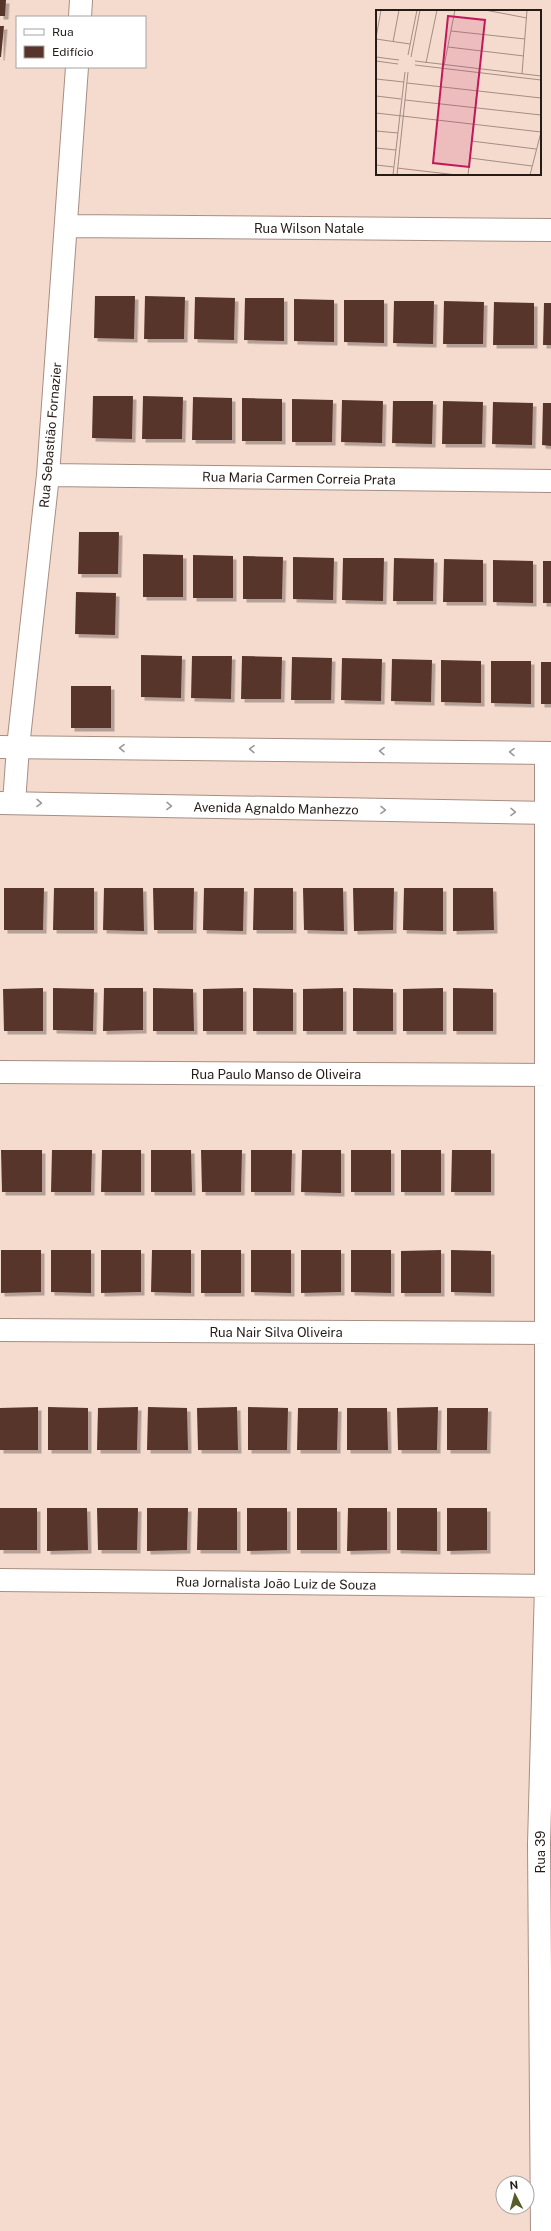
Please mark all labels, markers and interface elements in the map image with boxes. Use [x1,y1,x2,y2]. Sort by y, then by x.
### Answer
inset map [376,10,541,175]
legend [16,16,146,68]
text: Rua [52,25,74,39]
text: Edifício [52,45,94,59]
street label: Rua Wilson Natale [254,221,364,236]
street label: Rua Sebastião Fornazier [37,362,64,509]
street label: Rua Maria Carmen Correia Prata [202,469,396,488]
one-way arrow [119,744,125,752]
one-way arrow [249,745,255,754]
one-way arrow [379,747,385,755]
one-way arrow [509,748,515,756]
one-way arrow [36,799,42,807]
street label: Avenida Agnaldo Manhezzo [193,800,359,817]
one-way arrow [166,802,172,810]
one-way arrow [380,806,386,814]
one-way arrow [510,808,516,817]
street label: Rua Paulo Manso de Oliveira [191,1067,361,1082]
street label: Rua Nair Silva Oliveira [209,1325,343,1340]
street label: Rua Jornalista João Luiz de Souza [176,1574,376,1593]
street label: Rua 39 [533,1831,548,1873]
north arrow [495,2175,535,2215]
text: N [509,2179,519,2191]

